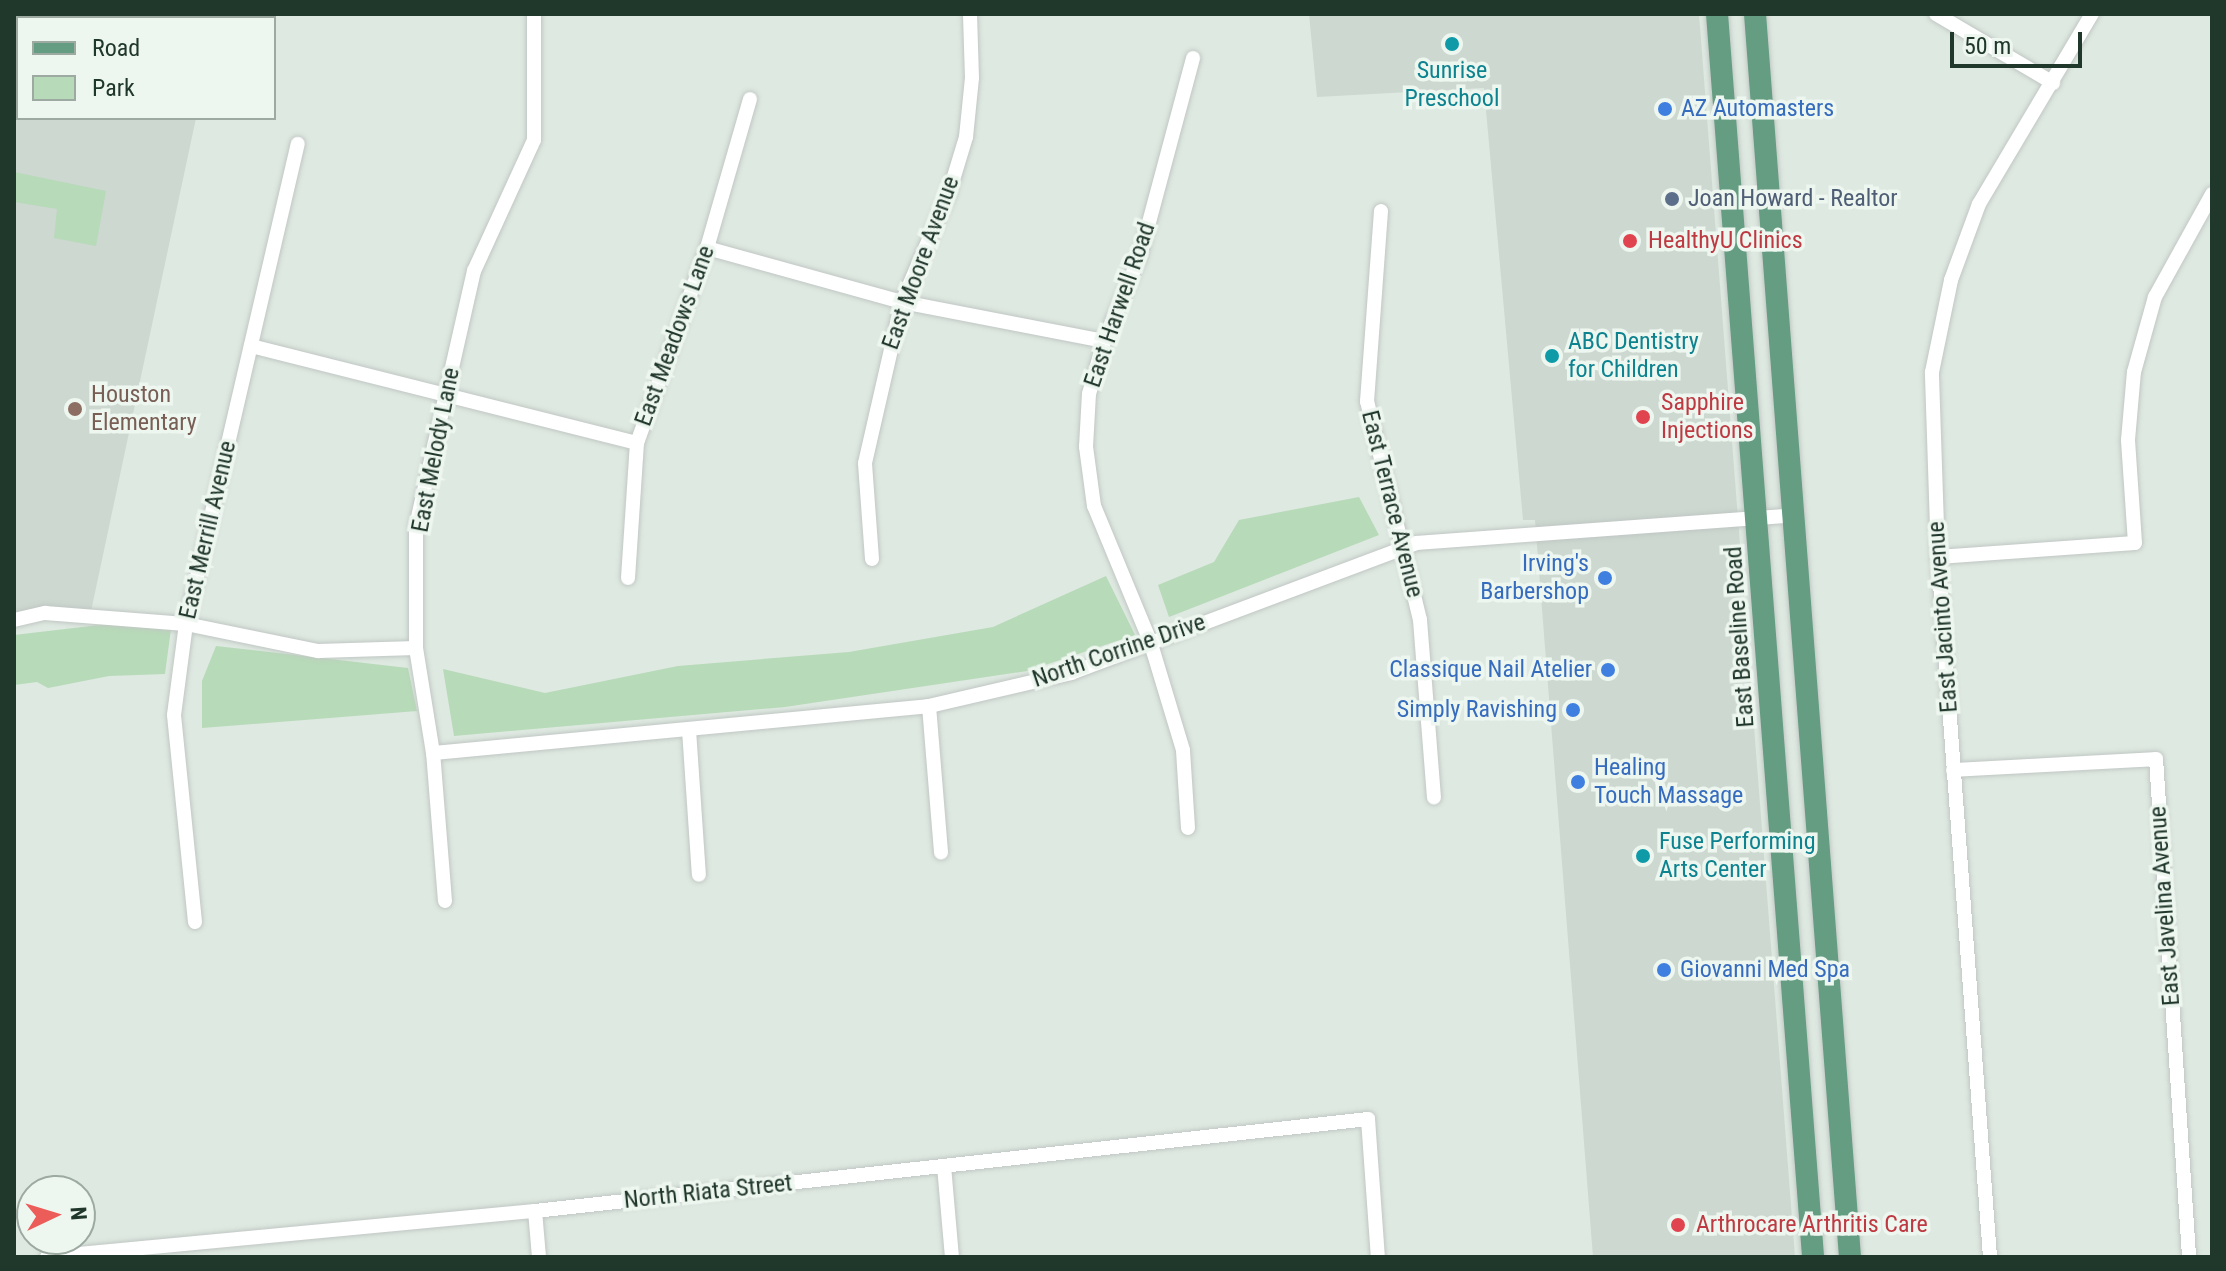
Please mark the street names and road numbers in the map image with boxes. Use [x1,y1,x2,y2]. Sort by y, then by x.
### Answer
street label: East Moore Avenue [876,172,966,354]
street label: East Harwell Road [1078,219,1162,391]
street label: East Meadows Lane [629,242,721,430]
street label: East Melody Lane [406,365,466,535]
street label: East Terrace Avenue [1355,407,1429,601]
street label: East Merrill Avenue [173,438,243,622]
street label: East Jacinto Avenue [1922,520,1964,714]
street label: East Baseline Road [1719,546,1761,728]
street label: North Corrine Drive [1029,608,1209,694]
street label: East Javelina Avenue [2144,805,2186,1007]
street label: North Riata Street [622,1169,794,1215]

